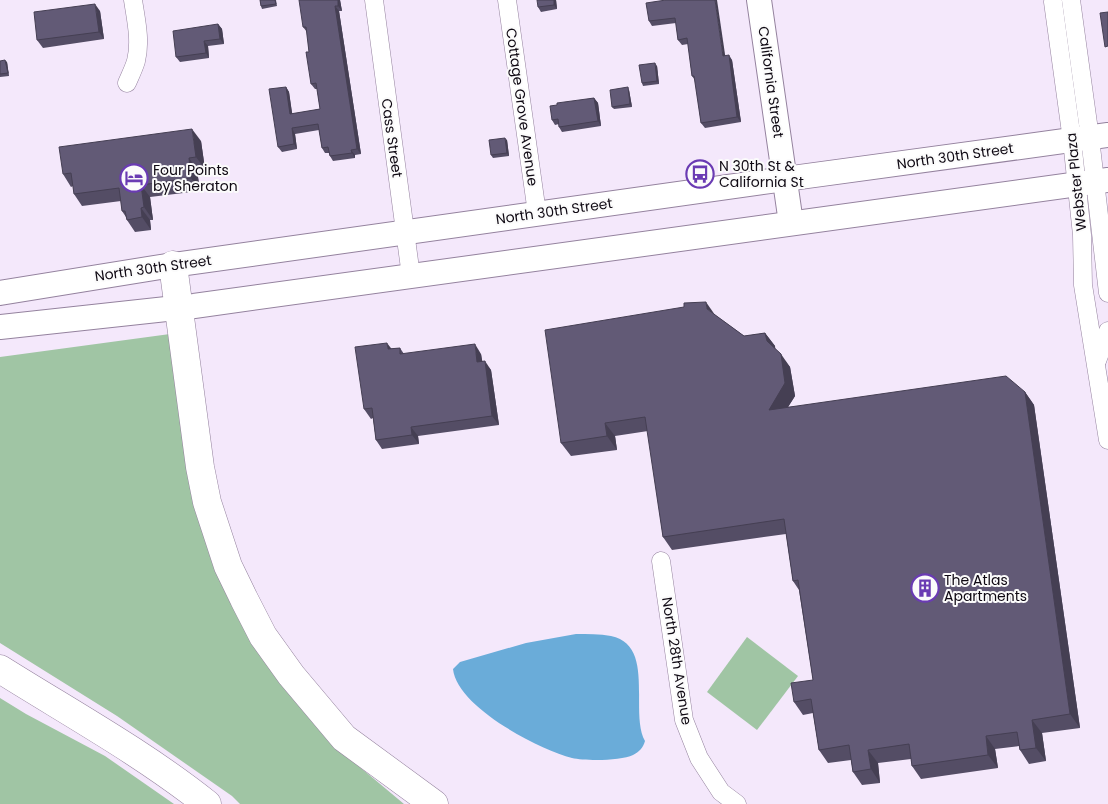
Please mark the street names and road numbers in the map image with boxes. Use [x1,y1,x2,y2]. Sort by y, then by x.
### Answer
street label: California Street [753,25,789,139]
street label: Cottage Grove Avenue [501,27,543,188]
street label: Cass Street [377,97,407,179]
street label: Webster Plaza [1061,132,1091,232]
street label: North 30th Street [895,138,1015,174]
street label: North 30th Street [494,193,614,229]
street label: North 30th Street [93,250,213,286]
street label: North 28th Avenue [657,596,697,727]

